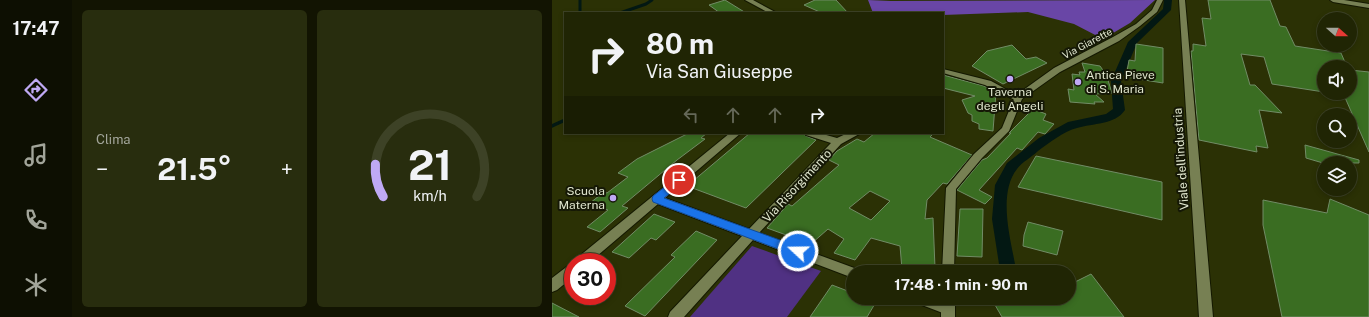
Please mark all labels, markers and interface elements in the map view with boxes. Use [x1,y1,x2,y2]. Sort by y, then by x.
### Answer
north arrow [1317,12,1357,52]
map controls [1317,12,1357,196]
text: 17:47 [13,18,59,39]
street label: Via Giarette [1060,25,1114,61]
text: 80 m [646,27,714,60]
icon: right [580,28,632,80]
button: sound [1317,60,1357,100]
text: Via San Giuseppe [646,61,793,82]
place label: Antica Pieve di S. Maria [1086,68,1155,96]
marker: Taverna degli Angeli [1005,74,1015,84]
icon: directions [22,76,50,104]
marker: Antica Pieve di S. Maria [1073,77,1083,87]
place label: Taverna degli Angeli [977,85,1043,113]
icon: left [680,104,702,126]
icon: ahead [722,104,744,126]
icon: ahead [764,104,786,126]
icon: right [806,104,828,126]
street label: Viale dell'industria [1170,107,1192,211]
button: search [1317,108,1357,148]
text: Clima [96,132,131,147]
text: 21 [407,139,452,188]
icon: music [22,141,50,169]
street label: Via Risorgimento [760,146,835,225]
text: 21.5° [157,151,232,187]
text: − [96,156,108,182]
text: + [281,156,293,182]
button: layers [1317,156,1357,196]
pin [662,163,696,197]
icon: arrive [668,169,690,191]
place label: Scuola Materna [558,184,605,212]
text: km/h [413,186,446,203]
marker: Scuola Materna [608,193,618,203]
icon: phone [22,206,50,234]
position arrow [777,230,819,272]
speed limit sign: 30 [564,253,616,305]
icon: climate [22,271,50,299]
text: 17:48 · 1 min · 90 m [894,276,1028,293]

